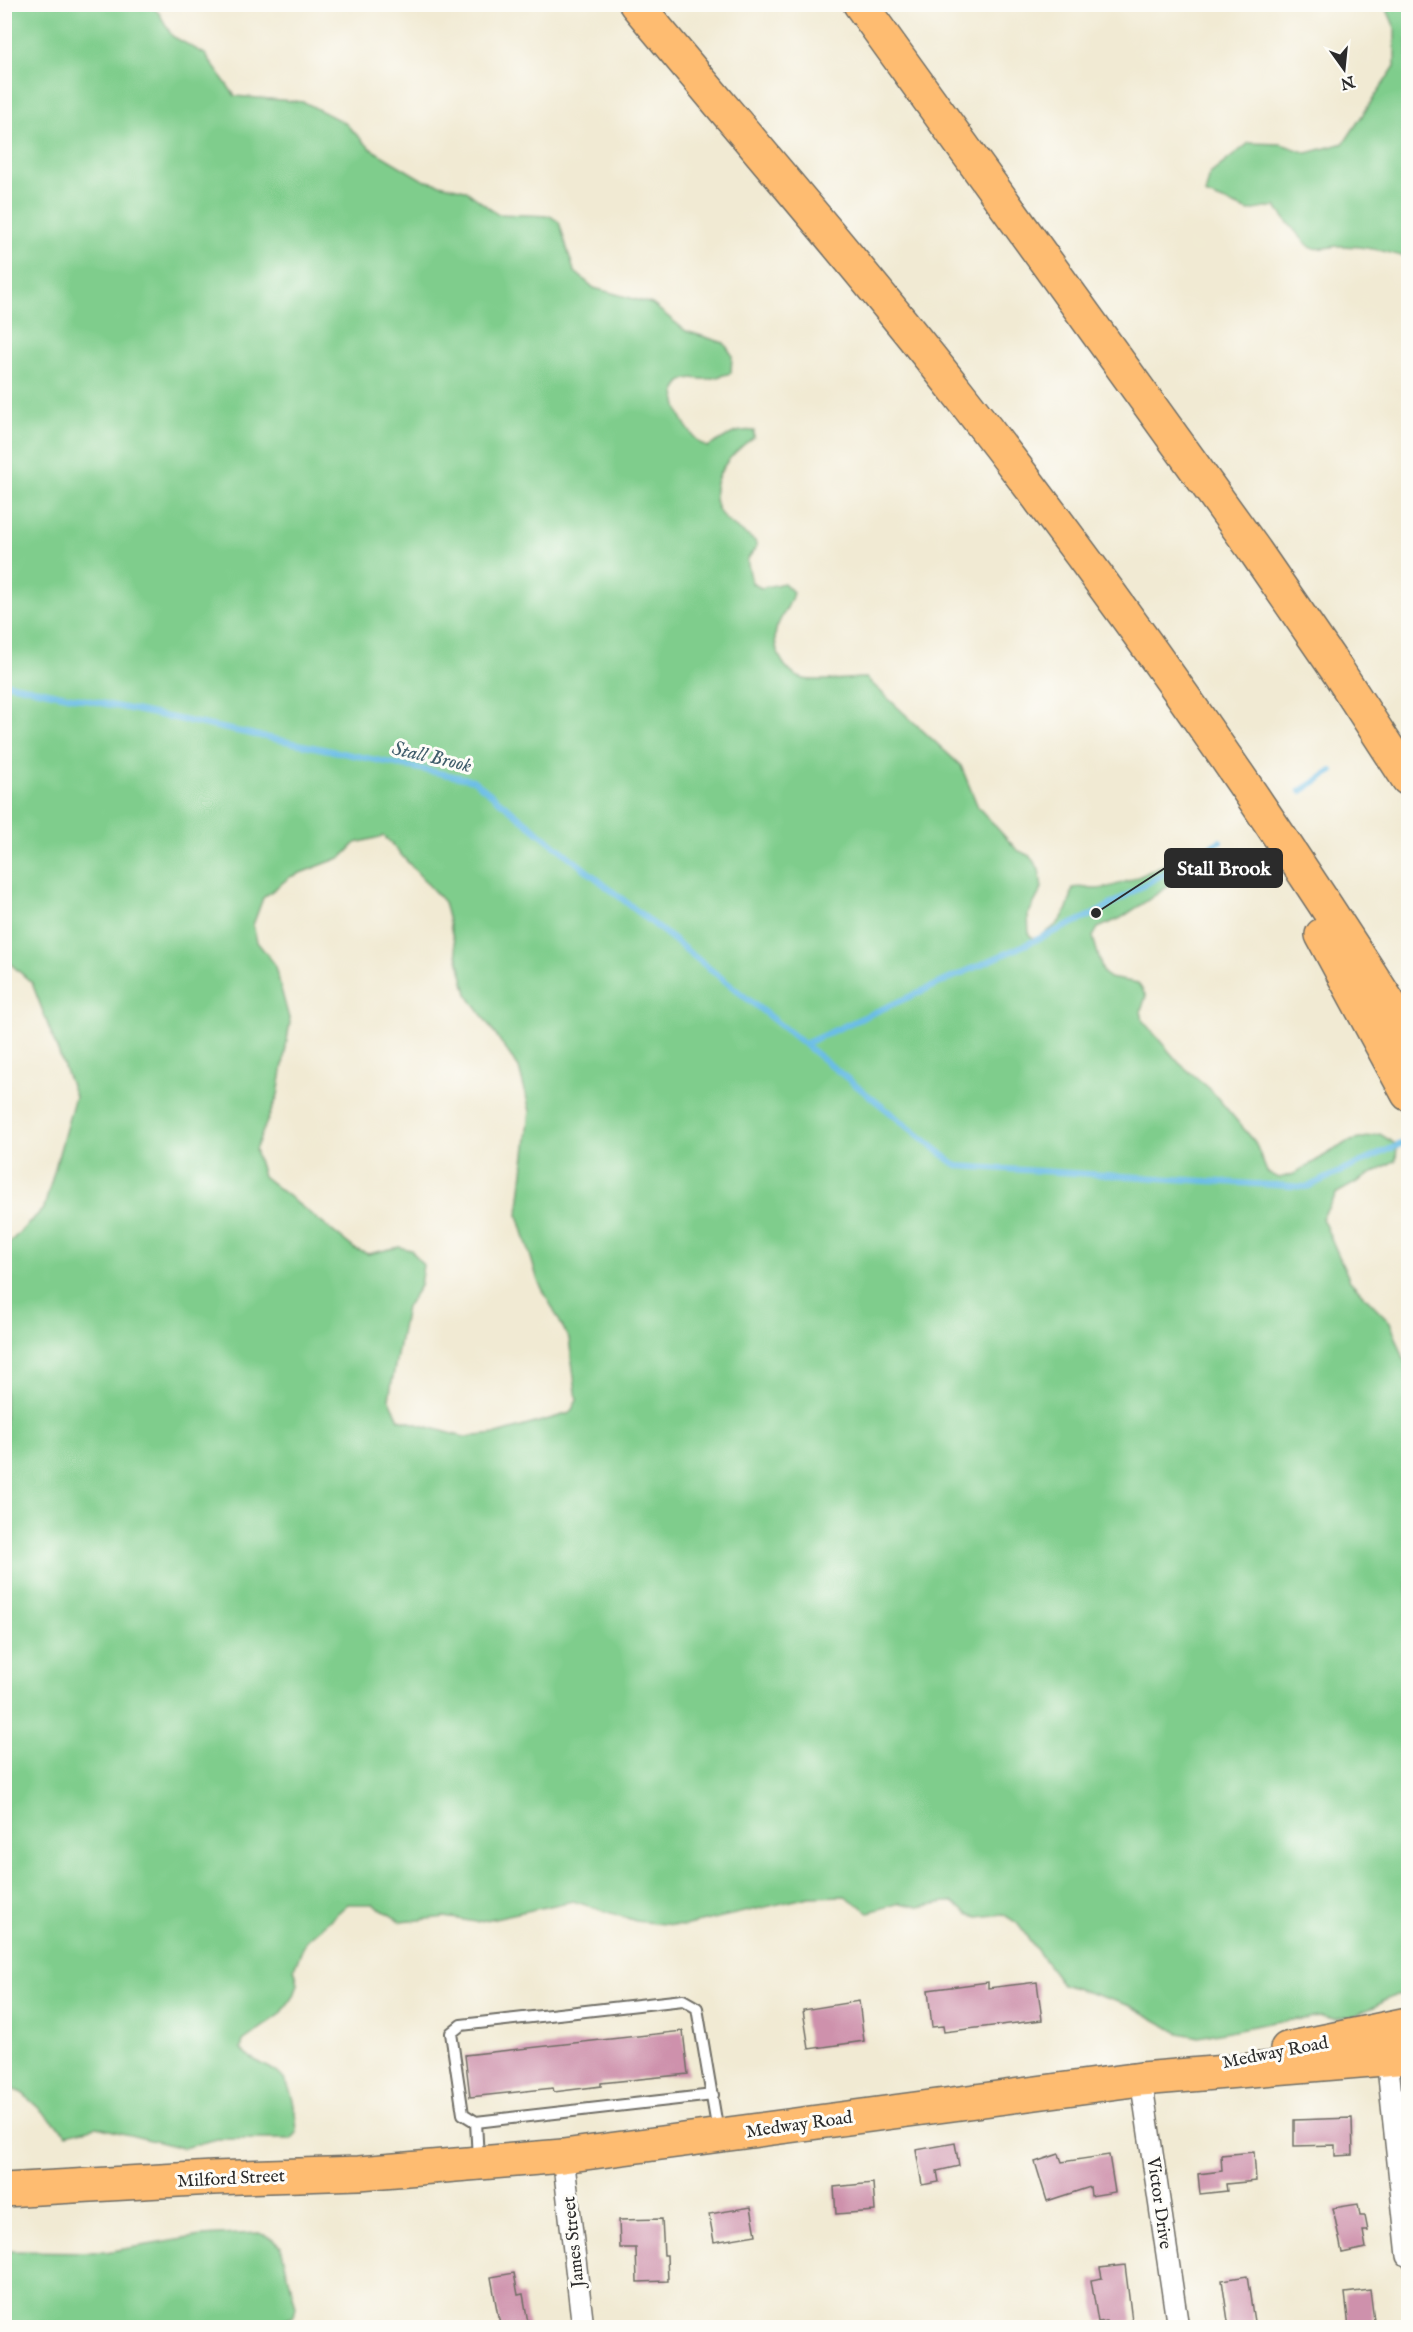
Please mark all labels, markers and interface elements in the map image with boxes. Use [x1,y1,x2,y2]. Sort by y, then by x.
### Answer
north arrow [1314,39,1374,99]
text: N [1338,70,1358,93]
water label: Stall Brook [389,736,474,779]
callout: Stall Brook [1165,849,1282,887]
text: Stall Brook [1177,857,1272,882]
street label: Medway Road [1220,2032,1331,2075]
street label: Medway Road [744,2107,854,2144]
street label: Victor Drive [1141,2155,1176,2251]
street label: Milford Street [177,2165,285,2194]
street label: James Street [558,2195,591,2291]

